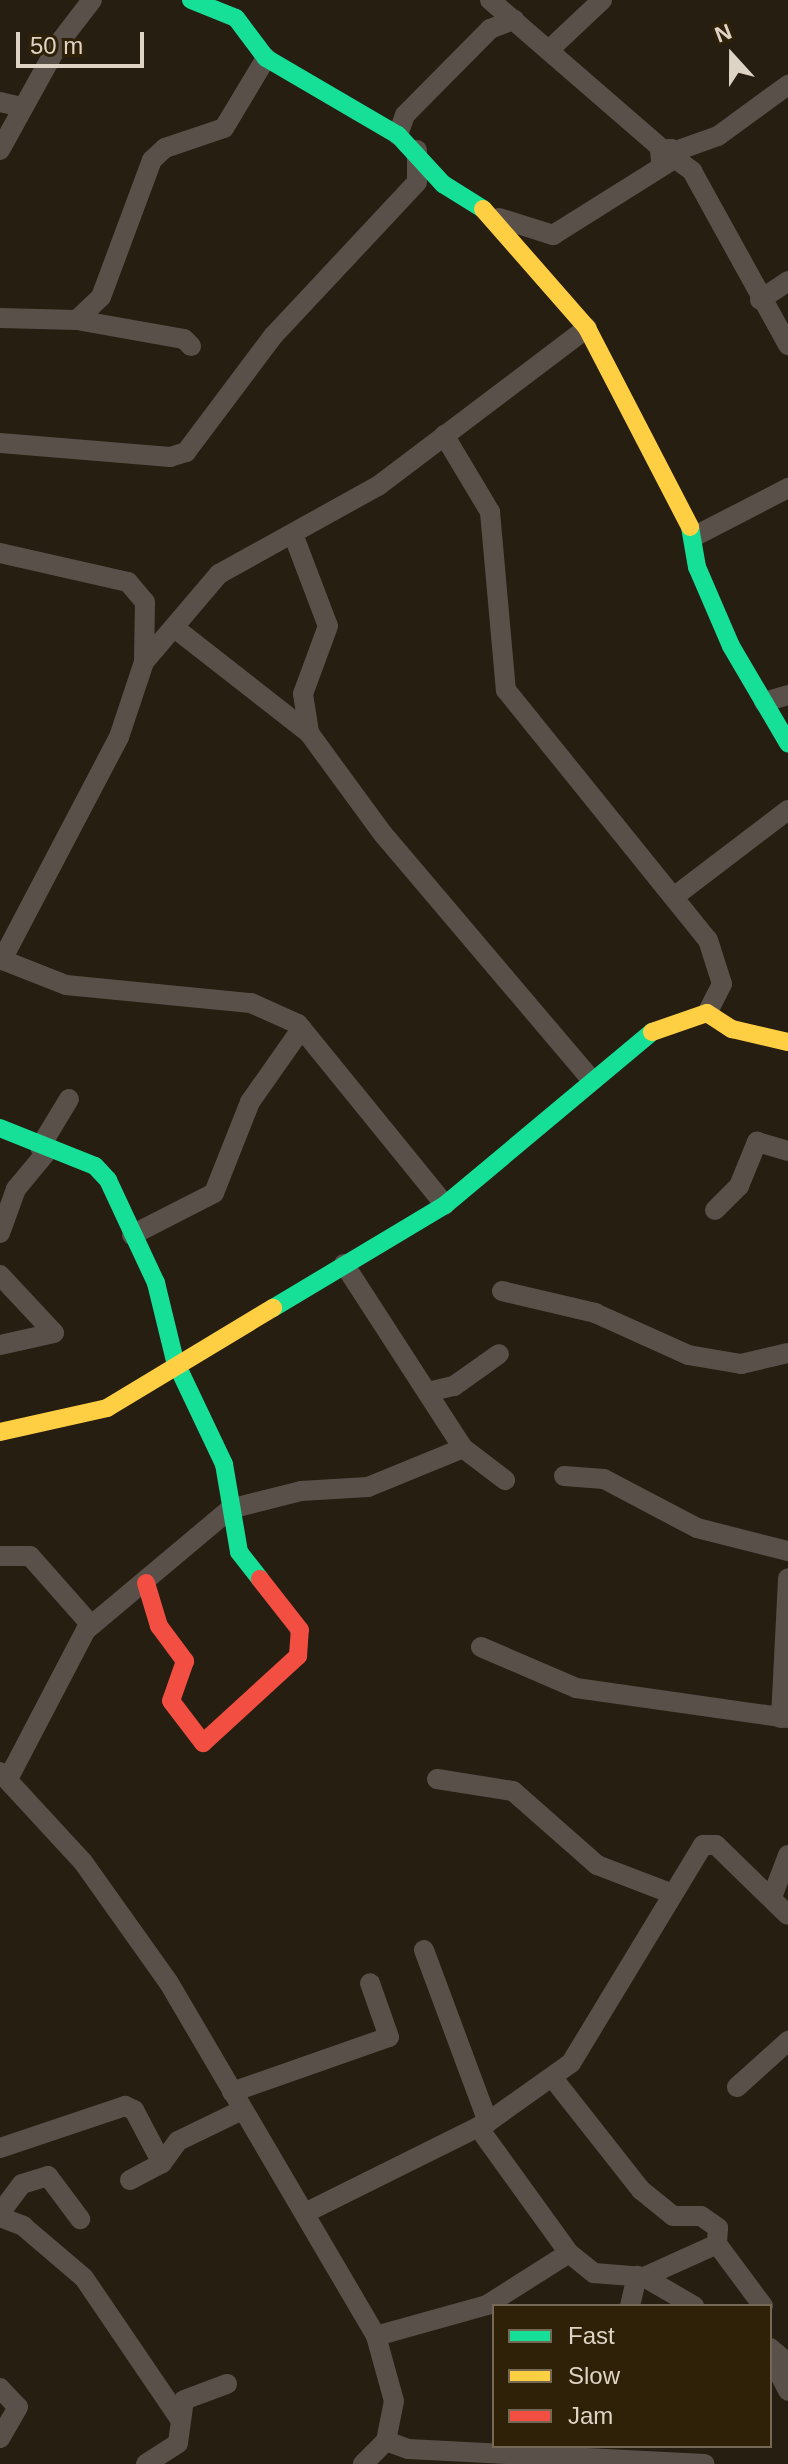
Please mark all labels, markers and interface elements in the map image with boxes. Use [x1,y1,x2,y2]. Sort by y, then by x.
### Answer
scale bar [20,16,148,66]
north arrow [692,16,772,96]
text: N [711,19,735,48]
text: 50 m [30,32,83,59]
legend [492,2304,772,2448]
text: Fast [568,2322,615,2349]
text: Slow [568,2362,620,2389]
text: Jam [568,2402,613,2429]

